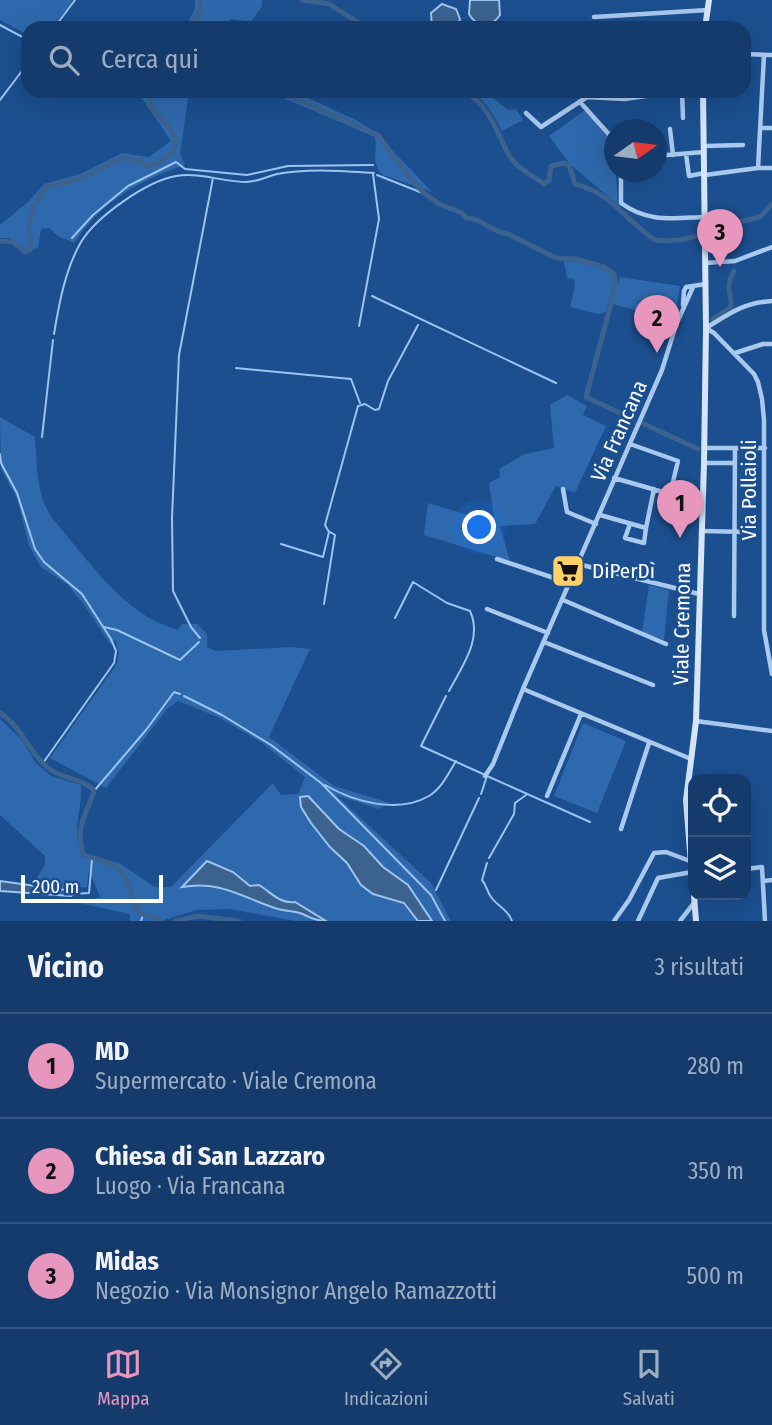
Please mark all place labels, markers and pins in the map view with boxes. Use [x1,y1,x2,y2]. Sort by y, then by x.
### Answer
pin: 3 [697,209,743,267]
pin: 2 [634,295,680,353]
pin: 1 [657,480,703,538]
supermarket icon: DiPerDì [549,552,587,590]
place label: DiPerDì [592,558,656,584]

